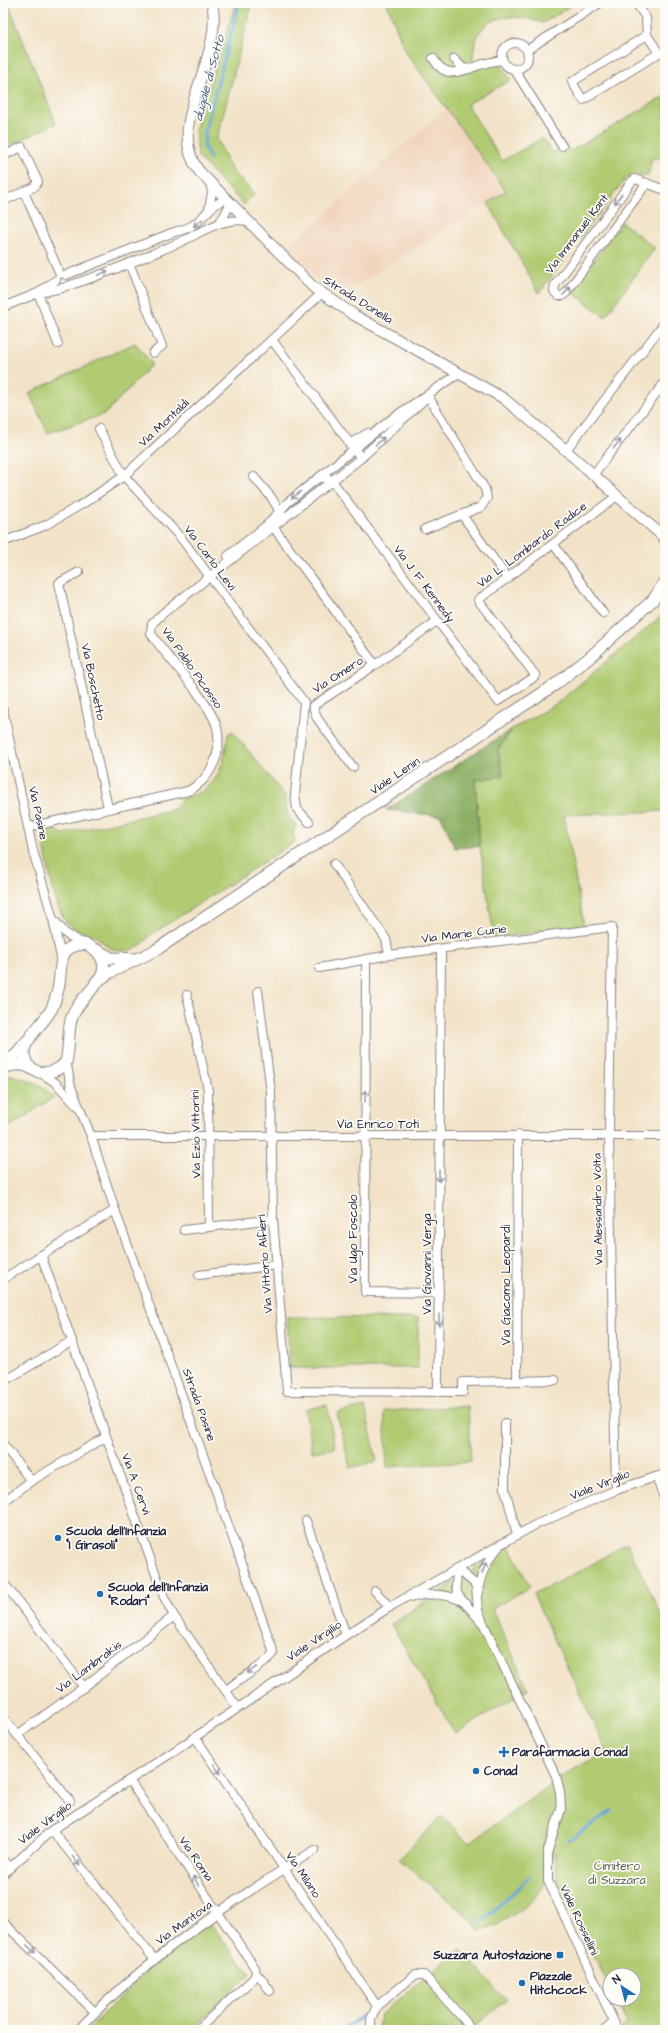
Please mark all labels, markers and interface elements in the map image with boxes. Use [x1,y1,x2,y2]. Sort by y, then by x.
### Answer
water label: dugale di Sotto [189,31,231,123]
street label: Via Immanuel Kant [541,190,613,278]
one-way arrow [614,194,623,205]
one-way arrow [192,218,203,227]
one-way arrow [97,268,109,276]
street label: Strada Donella [320,272,396,328]
one-way arrow [562,286,571,296]
street label: Via Montaldi [135,395,193,451]
one-way arrow [375,437,385,446]
one-way arrow [613,439,622,450]
one-way arrow [291,491,302,500]
street label: Via L. Lombardo Radice [474,498,591,592]
street label: Via Carlo Levi [180,522,240,594]
street label: Via J. F. Kennedy [388,542,459,627]
street label: Via Pablo Picasso [157,624,227,712]
street label: Via Boschetto [77,642,109,722]
street label: Via Omero [309,652,367,698]
street label: Viale Lenin [367,753,423,799]
street label: Via Pasine [24,785,52,842]
street label: Via Marie Curie [421,920,508,948]
street label: Via Ezio Vittorini [187,1089,205,1179]
one-way arrow [361,1090,369,1103]
street label: Via Enrico Toti [337,1116,419,1133]
street label: Via Alessandro Volta [589,1153,607,1265]
one-way arrow [435,1169,443,1182]
street label: Via Ugo Foscolo [345,1194,363,1283]
street label: Via Giovanni Verga [419,1213,437,1315]
street label: Via Vittorio Alfieri [253,1214,277,1314]
street label: Via Giacomo Leopardi [498,1225,515,1345]
one-way arrow [435,1313,443,1326]
street label: Strada Pasine [178,1366,220,1444]
street label: Via A. Cervi [117,1451,155,1517]
street label: Viale Virgilio [568,1465,633,1506]
place label: Scuola dell'Infanzia "I Girasoli" [65,1523,167,1554]
marker: Scuola dell'Infanzia "I Girasoli" [53,1533,63,1543]
one-way arrow [481,1563,489,1575]
place label: Scuola dell'Infanzia "Rodari" [107,1579,209,1610]
marker: Scuola dell'Infanzia "Rodari" [95,1589,105,1599]
street label: Viale Virgilio [283,1616,346,1667]
street label: Via Lambrakis [52,1637,126,1697]
one-way arrow [247,1666,258,1674]
place label: Parafarmacia Conad [512,1744,628,1761]
marker: Parafarmacia Conad [499,1747,509,1757]
one-way arrow [213,1763,221,1774]
place label: Conad [484,1763,518,1780]
marker: Conad [471,1766,481,1776]
street label: Viale Virgilio [15,1797,76,1850]
street label: Via Roma [175,1833,217,1885]
street label: Via Milano [281,1848,325,1902]
one-way arrow [72,1855,81,1866]
park label: Cimitero di Suzzara [588,1858,646,1889]
one-way arrow [192,1875,200,1887]
street label: Viale Rossellini [555,1882,603,1958]
street label: Via Mantova [152,1897,216,1949]
one-way arrow [26,1945,36,1954]
place label: Suzzara Autostazione [432,1947,553,1964]
marker: Suzzara Autostazione [555,1950,565,1960]
north arrow [602,1967,642,2007]
place label: Piazzale Hitchcock [530,1968,587,1999]
text: N [609,1971,624,1987]
marker: Piazzale Hitchcock [517,1978,527,1988]

